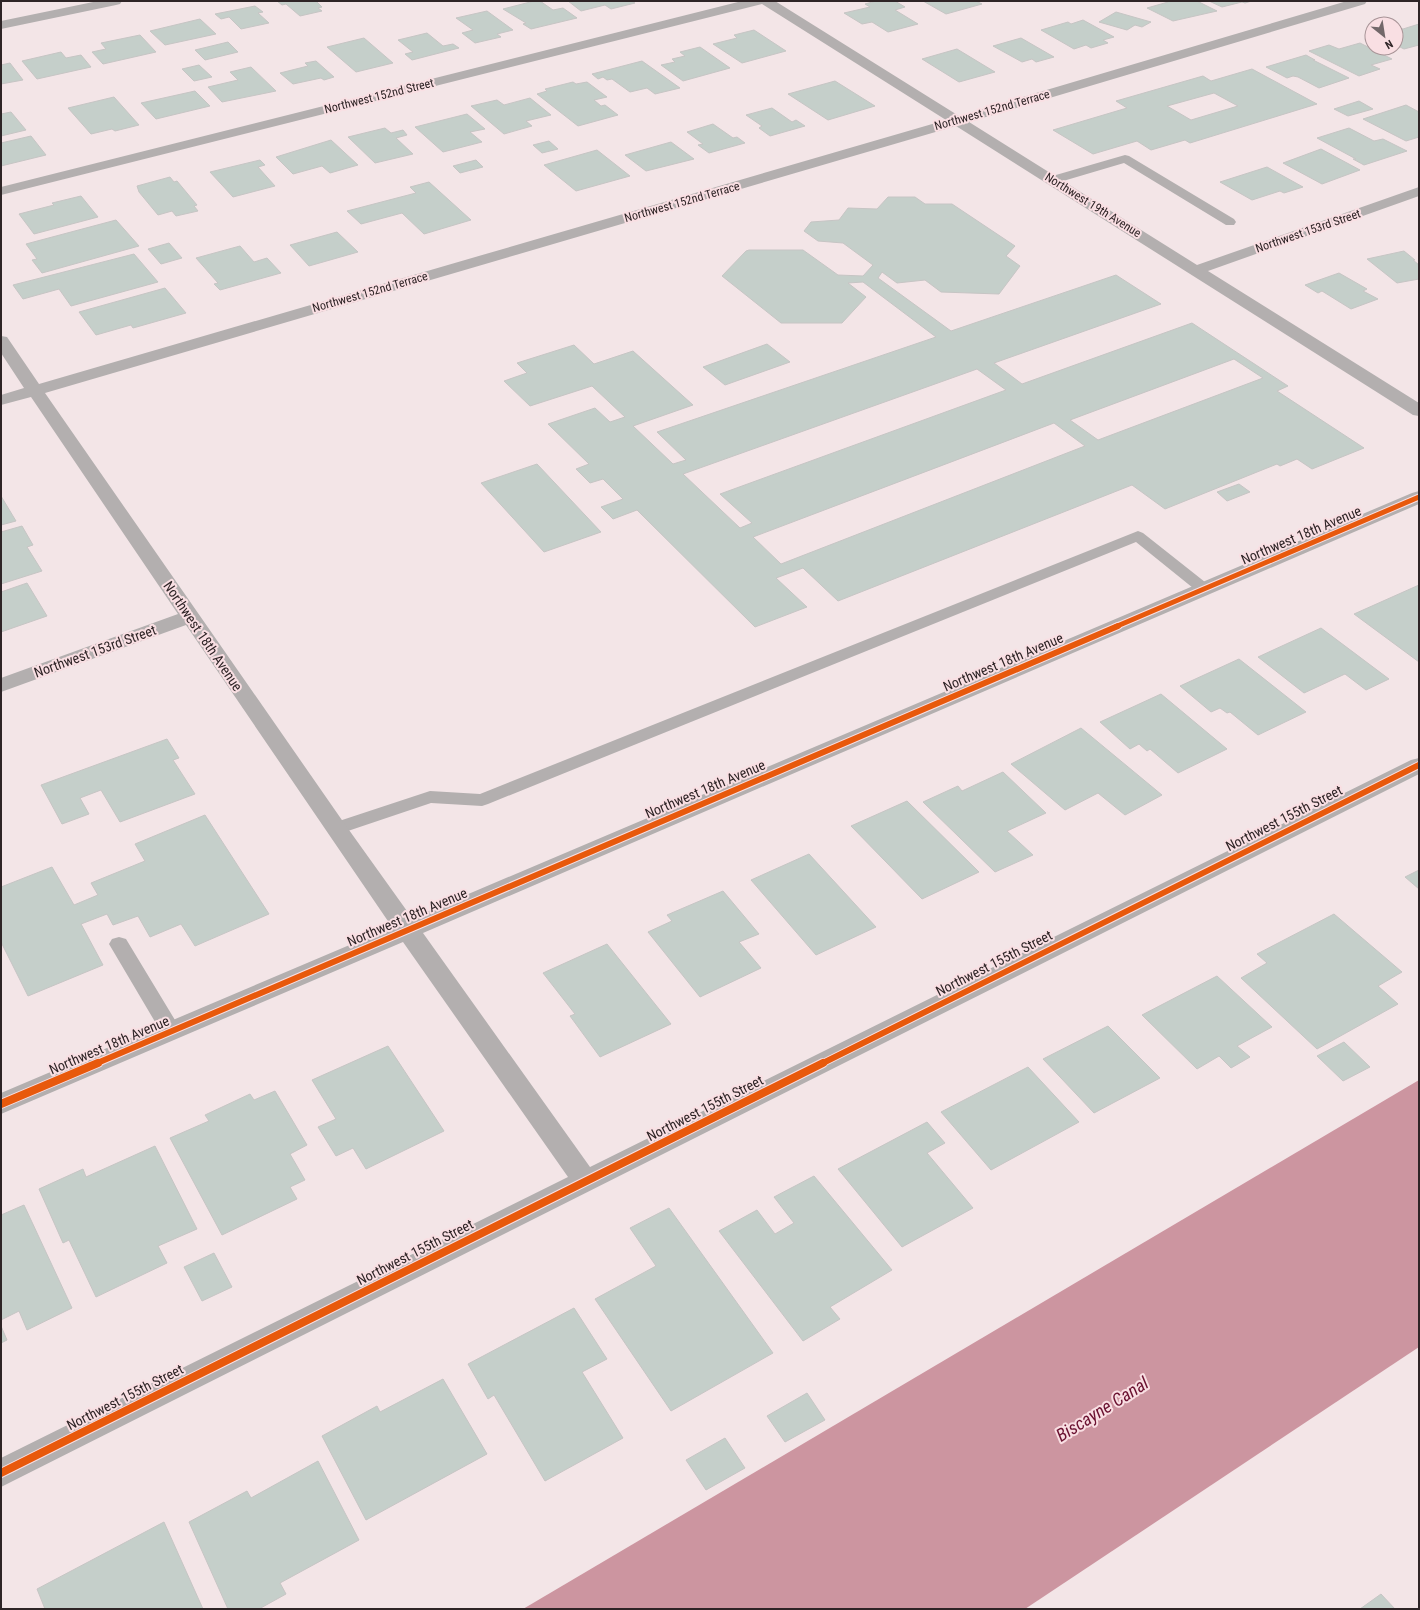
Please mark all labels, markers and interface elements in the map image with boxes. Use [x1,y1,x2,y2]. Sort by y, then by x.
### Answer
north arrow [1364,16,1404,56]
text: N [1382,37,1395,52]
street label: Northwest 152nd Street [323,76,436,116]
street label: Northwest 152nd Terrace [933,87,1052,133]
street label: Northwest 19th Avenue [1042,170,1144,240]
street label: Northwest 152nd Terrace [623,179,742,225]
street label: Northwest 153rd Street [1254,206,1363,256]
street label: Northwest 152nd Terrace [311,269,430,315]
street label: Northwest 18th Avenue [1239,502,1364,568]
street label: Northwest 18th Avenue [160,578,246,694]
street label: Northwest 153rd Street [32,622,158,680]
street label: Northwest 18th Avenue [941,629,1066,695]
street label: Northwest 18th Avenue [643,756,768,822]
street label: Northwest 155th Street [1223,782,1345,854]
street label: Northwest 18th Avenue [345,884,470,950]
street label: Northwest 155th Street [933,927,1055,999]
street label: Northwest 18th Avenue [47,1012,172,1078]
street label: Northwest 155th Street [644,1072,766,1144]
street label: Northwest 155th Street [354,1216,476,1288]
street label: Northwest 155th Street [64,1361,186,1433]
water label: Biscayne Canal [1052,1372,1153,1446]

